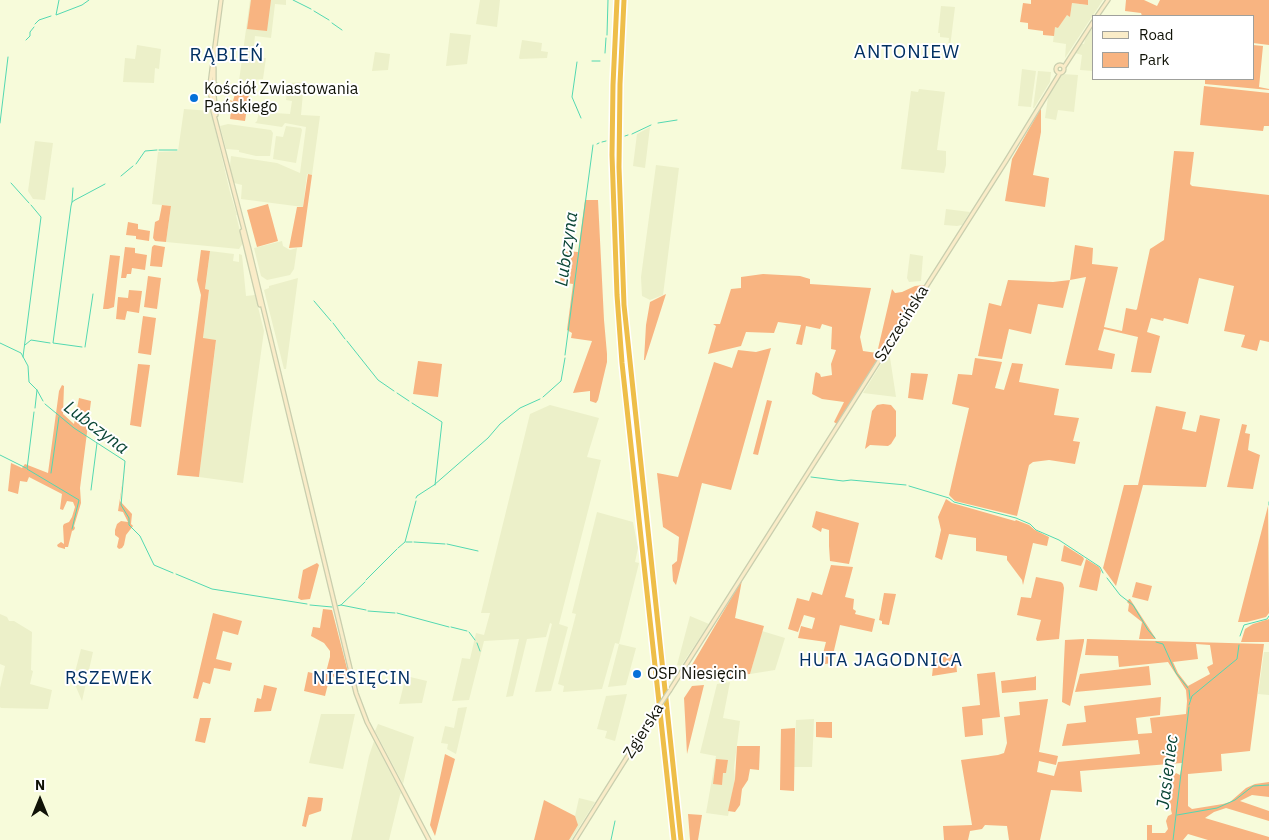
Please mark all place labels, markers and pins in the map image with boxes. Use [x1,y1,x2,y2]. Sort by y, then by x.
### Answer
place label: Kościół Zwiastowania Pańskiego [204,79,358,117]
marker: Kościół Zwiastowania Pańskiego [188,92,200,104]
place label: OSP Niesięcin [647,664,747,684]
marker: OSP Niesięcin [631,668,643,680]

